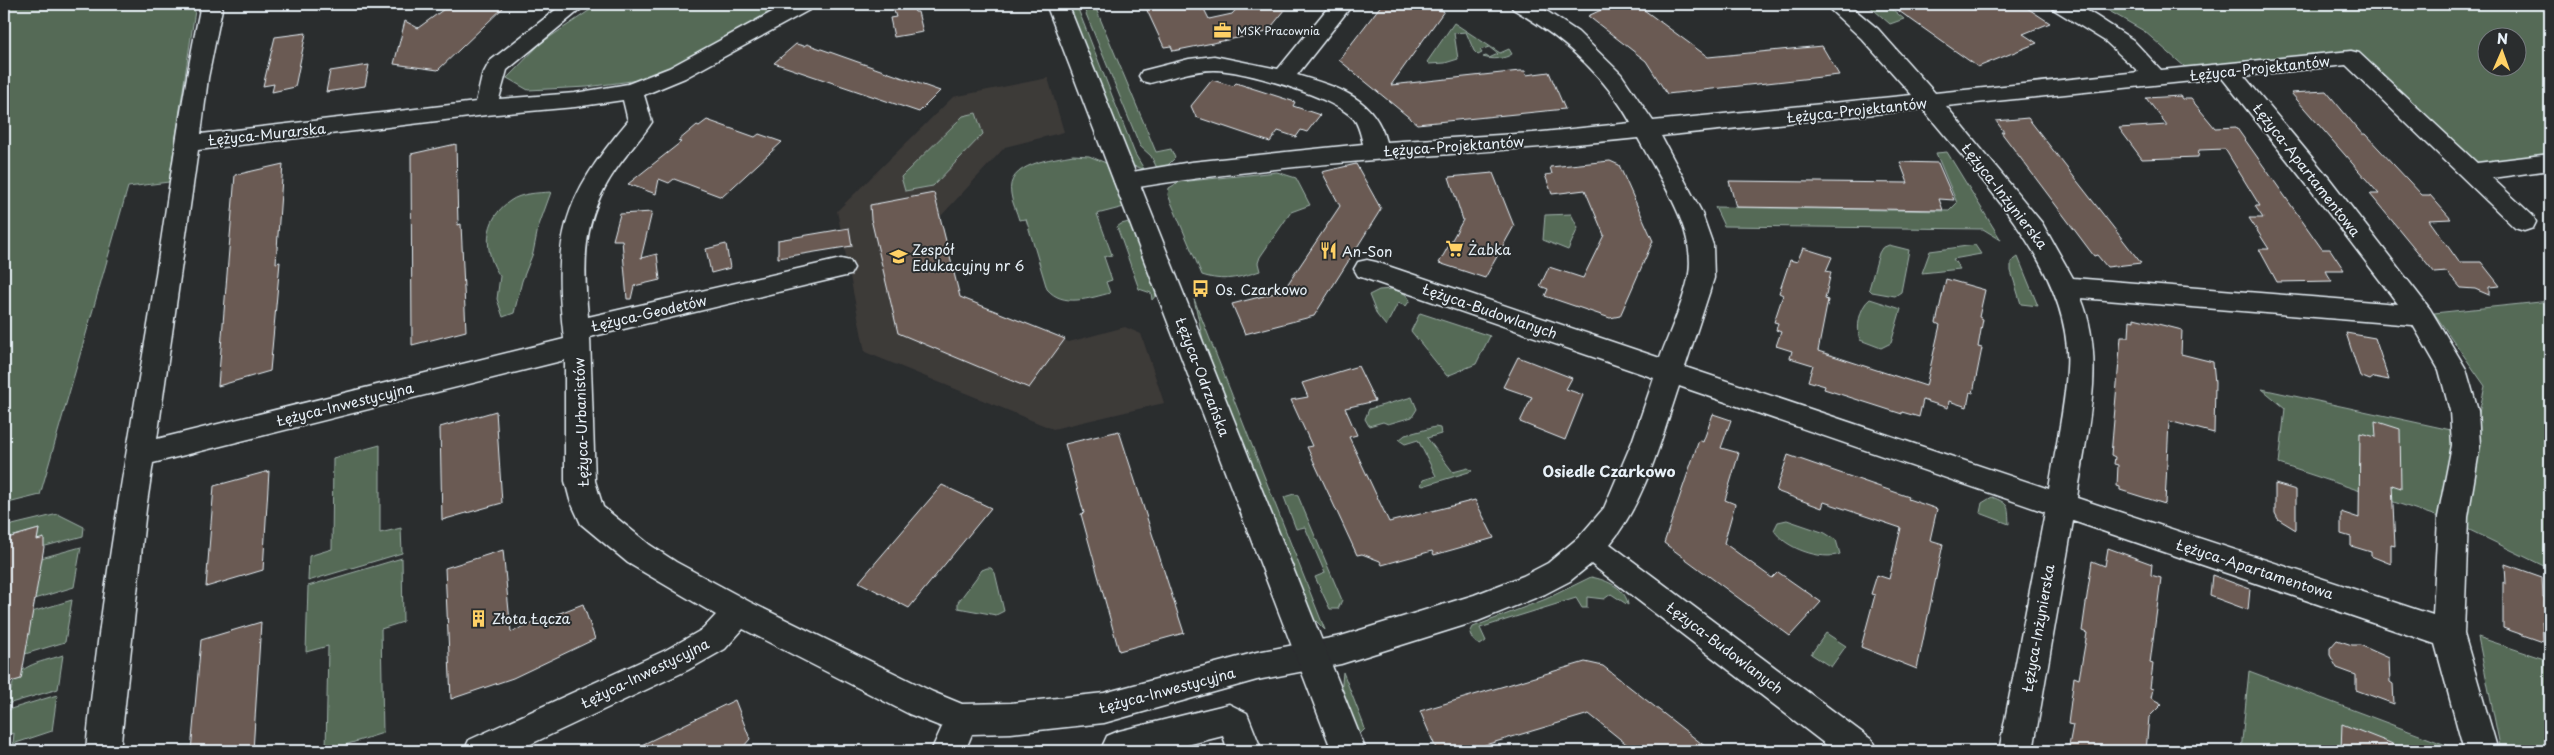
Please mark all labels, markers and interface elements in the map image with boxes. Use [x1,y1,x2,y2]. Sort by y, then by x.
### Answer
office icon: MSK Pracownia [1213,20,1233,40]
place label: MSK Pracownia [1237,22,1320,39]
north arrow [2476,28,2526,78]
text: N [2497,28,2508,49]
street label: Łężyca-Projektantów [2189,50,2331,86]
street label: Łężyca-Projektantów [1786,92,1928,128]
street label: Łężyca-Apartamentowa [2248,99,2366,241]
street label: Łężyca-Murarska [207,117,327,151]
street label: Łężyca-Projektantów [1383,131,1525,161]
street label: Łężyca-Inżynierska [1957,138,2053,254]
place label: Zespół Edukacyjny nr 6 [912,239,1024,276]
supermarket icon: Żabka [1444,239,1464,259]
place label: Żabka [1468,239,1511,260]
restaurant icon: An-Son [1318,241,1338,261]
place label: An-Son [1342,241,1392,262]
school or university icon: Zespół Edukacyjny nr 6 [888,247,908,267]
street label: Łężyca-Budowlanych [1419,278,1560,344]
bus stop icon: Os. Czarkowo [1191,279,1211,299]
place label: Os. Czarkowo [1215,279,1308,300]
street label: Łężyca-Geodetów [589,289,709,337]
street label: Łężyca-Odrzańska [1170,314,1235,440]
street label: Łężyca-Urbanistów [568,357,594,487]
street label: Łężyca-Inwestycyjna [274,377,416,431]
district label: Osiedle Czarkowo [1543,459,1675,482]
street label: Łężyca-Apartamentowa [2173,534,2336,604]
street label: Łężyca-Inżynierska [2016,562,2060,694]
street label: Łężyca-Budowlanych [1662,597,1788,699]
building icon: Złota Łącza [468,608,488,628]
place label: Złota Łącza [492,608,571,629]
street label: Łężyca-Inwestycyjna [577,633,713,713]
street label: Łężyca-Inwestycyjna [1096,662,1238,718]

